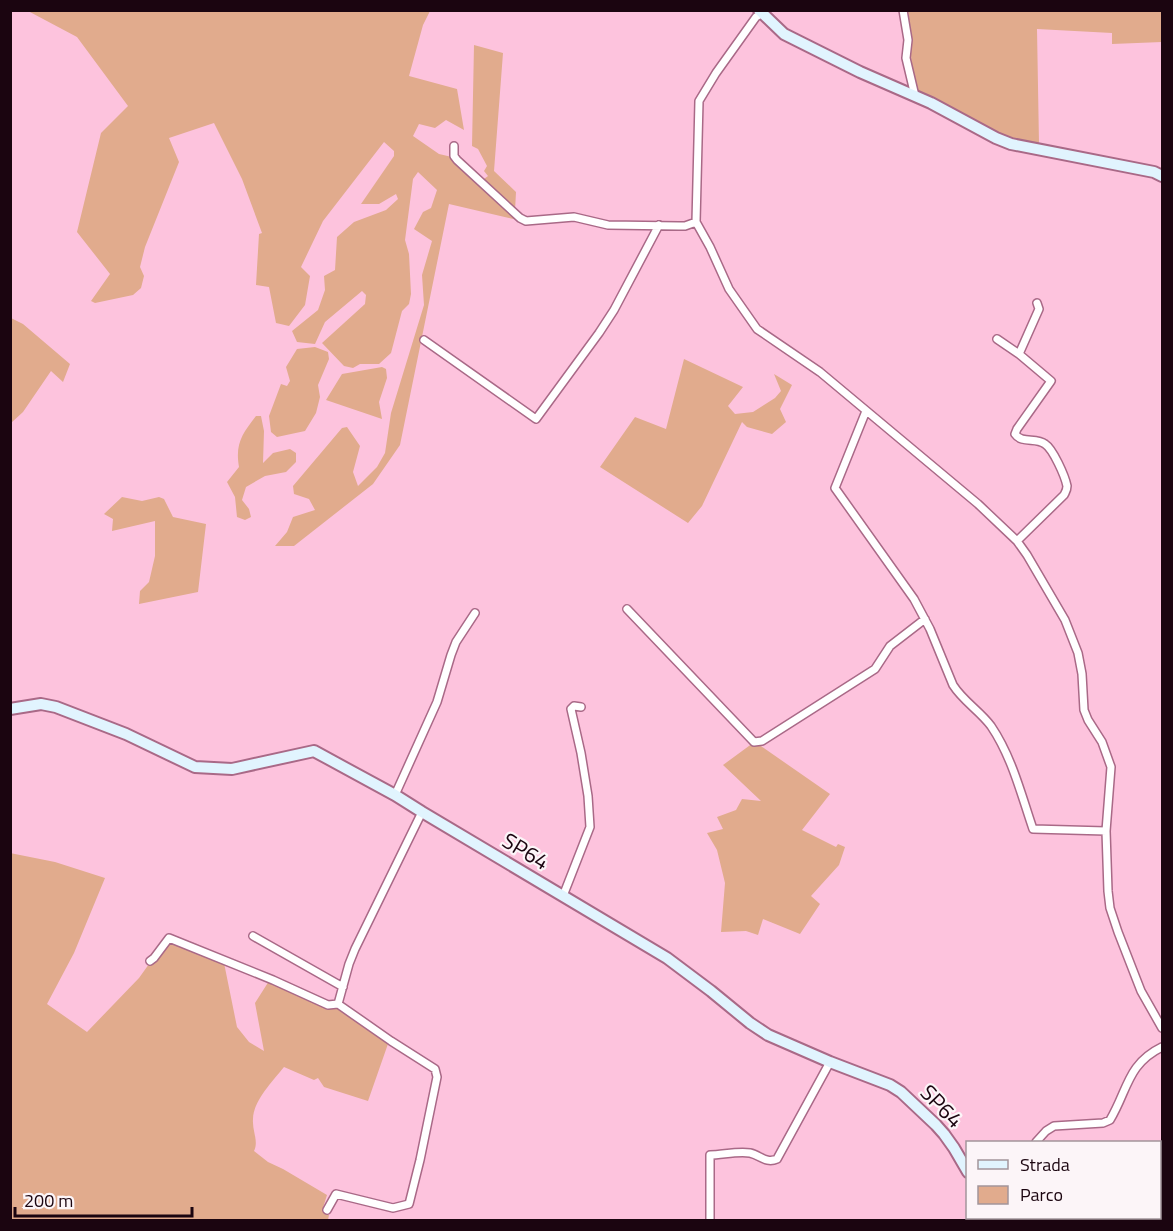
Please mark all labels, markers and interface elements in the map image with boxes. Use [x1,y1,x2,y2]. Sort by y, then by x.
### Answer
street label: SP64 [496,824,556,878]
street label: SP64 [913,1076,971,1136]
legend [966,1141,1161,1219]
text: Strada [1020,1151,1070,1178]
scale bar [15,1180,192,1218]
text: Parco [1020,1181,1063,1208]
text: 200 m [24,1187,73,1214]

